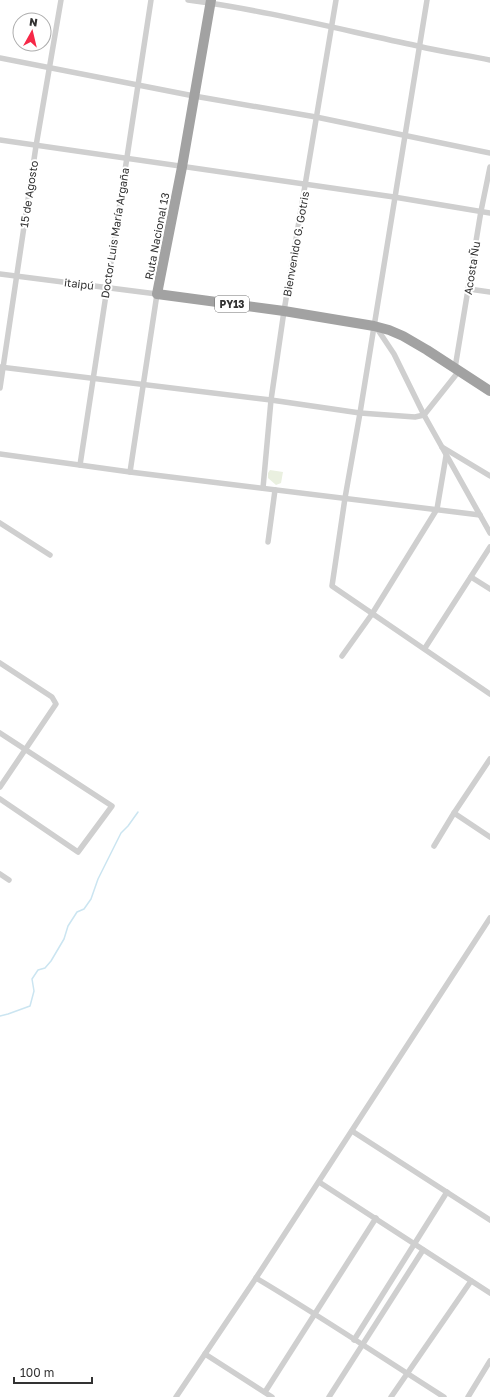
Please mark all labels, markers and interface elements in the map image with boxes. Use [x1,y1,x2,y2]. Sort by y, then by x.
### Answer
north arrow [12,12,52,52]
text: N [28,15,39,29]
street label: 15 de Agosto [17,159,40,228]
street label: Doctor Luis María Argaña [98,167,131,299]
street label: Bienvenido G. Gotris [280,190,311,298]
street label: Ruta Nacional 13 [142,191,171,281]
street label: Acosta Ñu [461,240,482,296]
street label: itaipú [63,275,95,292]
road number: PY13 [215,296,249,312]
scale bar [14,1359,92,1385]
text: 100 m [20,1365,54,1380]

